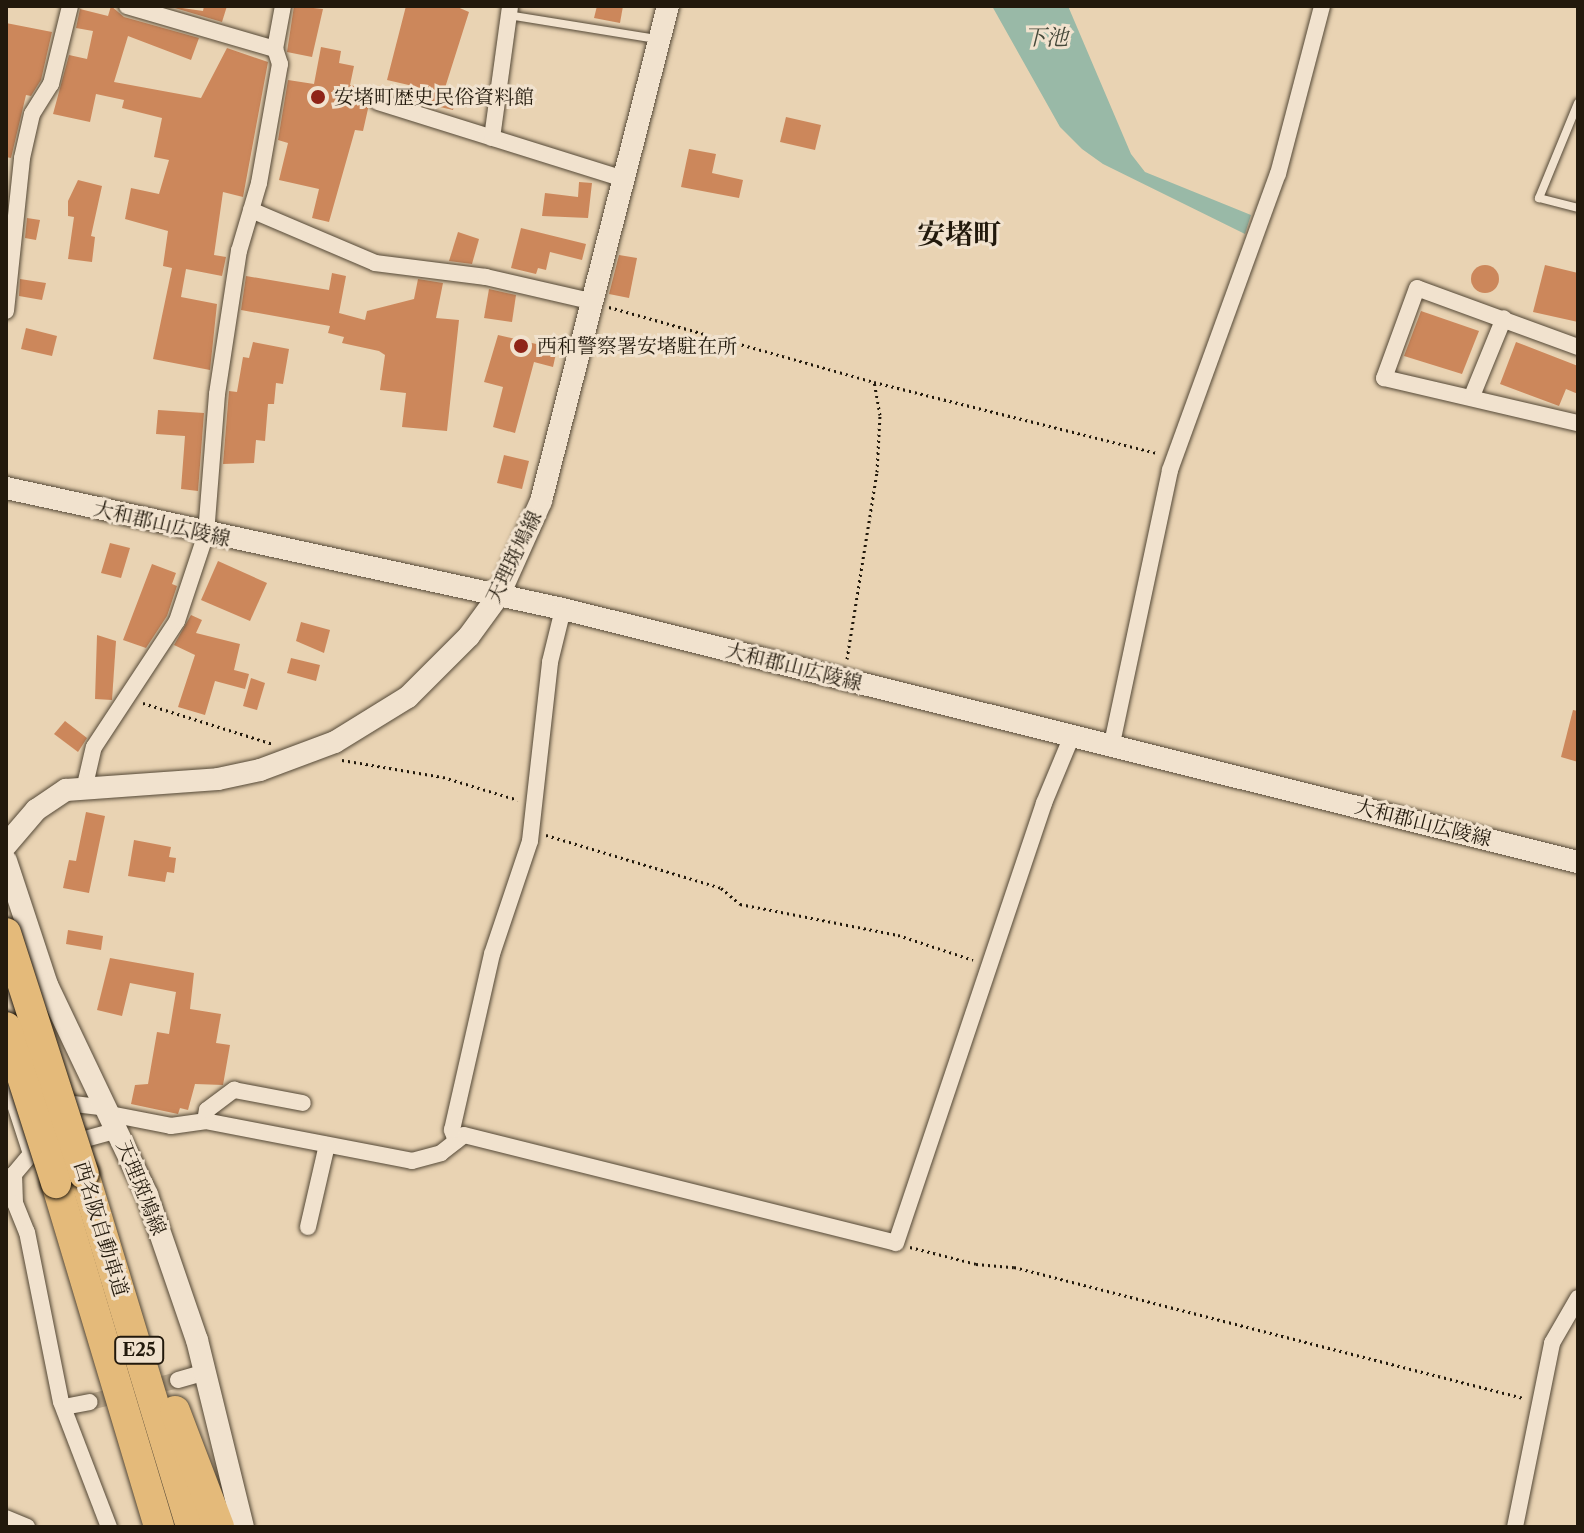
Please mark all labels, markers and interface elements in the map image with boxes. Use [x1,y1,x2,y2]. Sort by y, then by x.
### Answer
water label: 下池 [1024,25,1068,51]
place label: 安堵町歴史民俗資料館 [334,85,534,109]
marker: 安堵町歴史民俗資料館 [309,88,327,106]
district label: 安堵町 [917,217,1001,251]
place label: 西和警察署安堵駐在所 [537,334,737,358]
marker: 西和警察署安堵駐在所 [512,337,530,355]
street label: 大和郡山広陵線 [91,497,233,551]
street label: 天理斑鳩線 [481,507,547,607]
street label: 大和郡山広陵線 [723,638,865,696]
street label: 大和郡山広陵線 [1352,794,1494,852]
street label: 天理斑鳩線 [111,1137,171,1239]
street label: 西名阪自動車道 [69,1159,133,1299]
road number: E25 [113,1336,165,1364]

